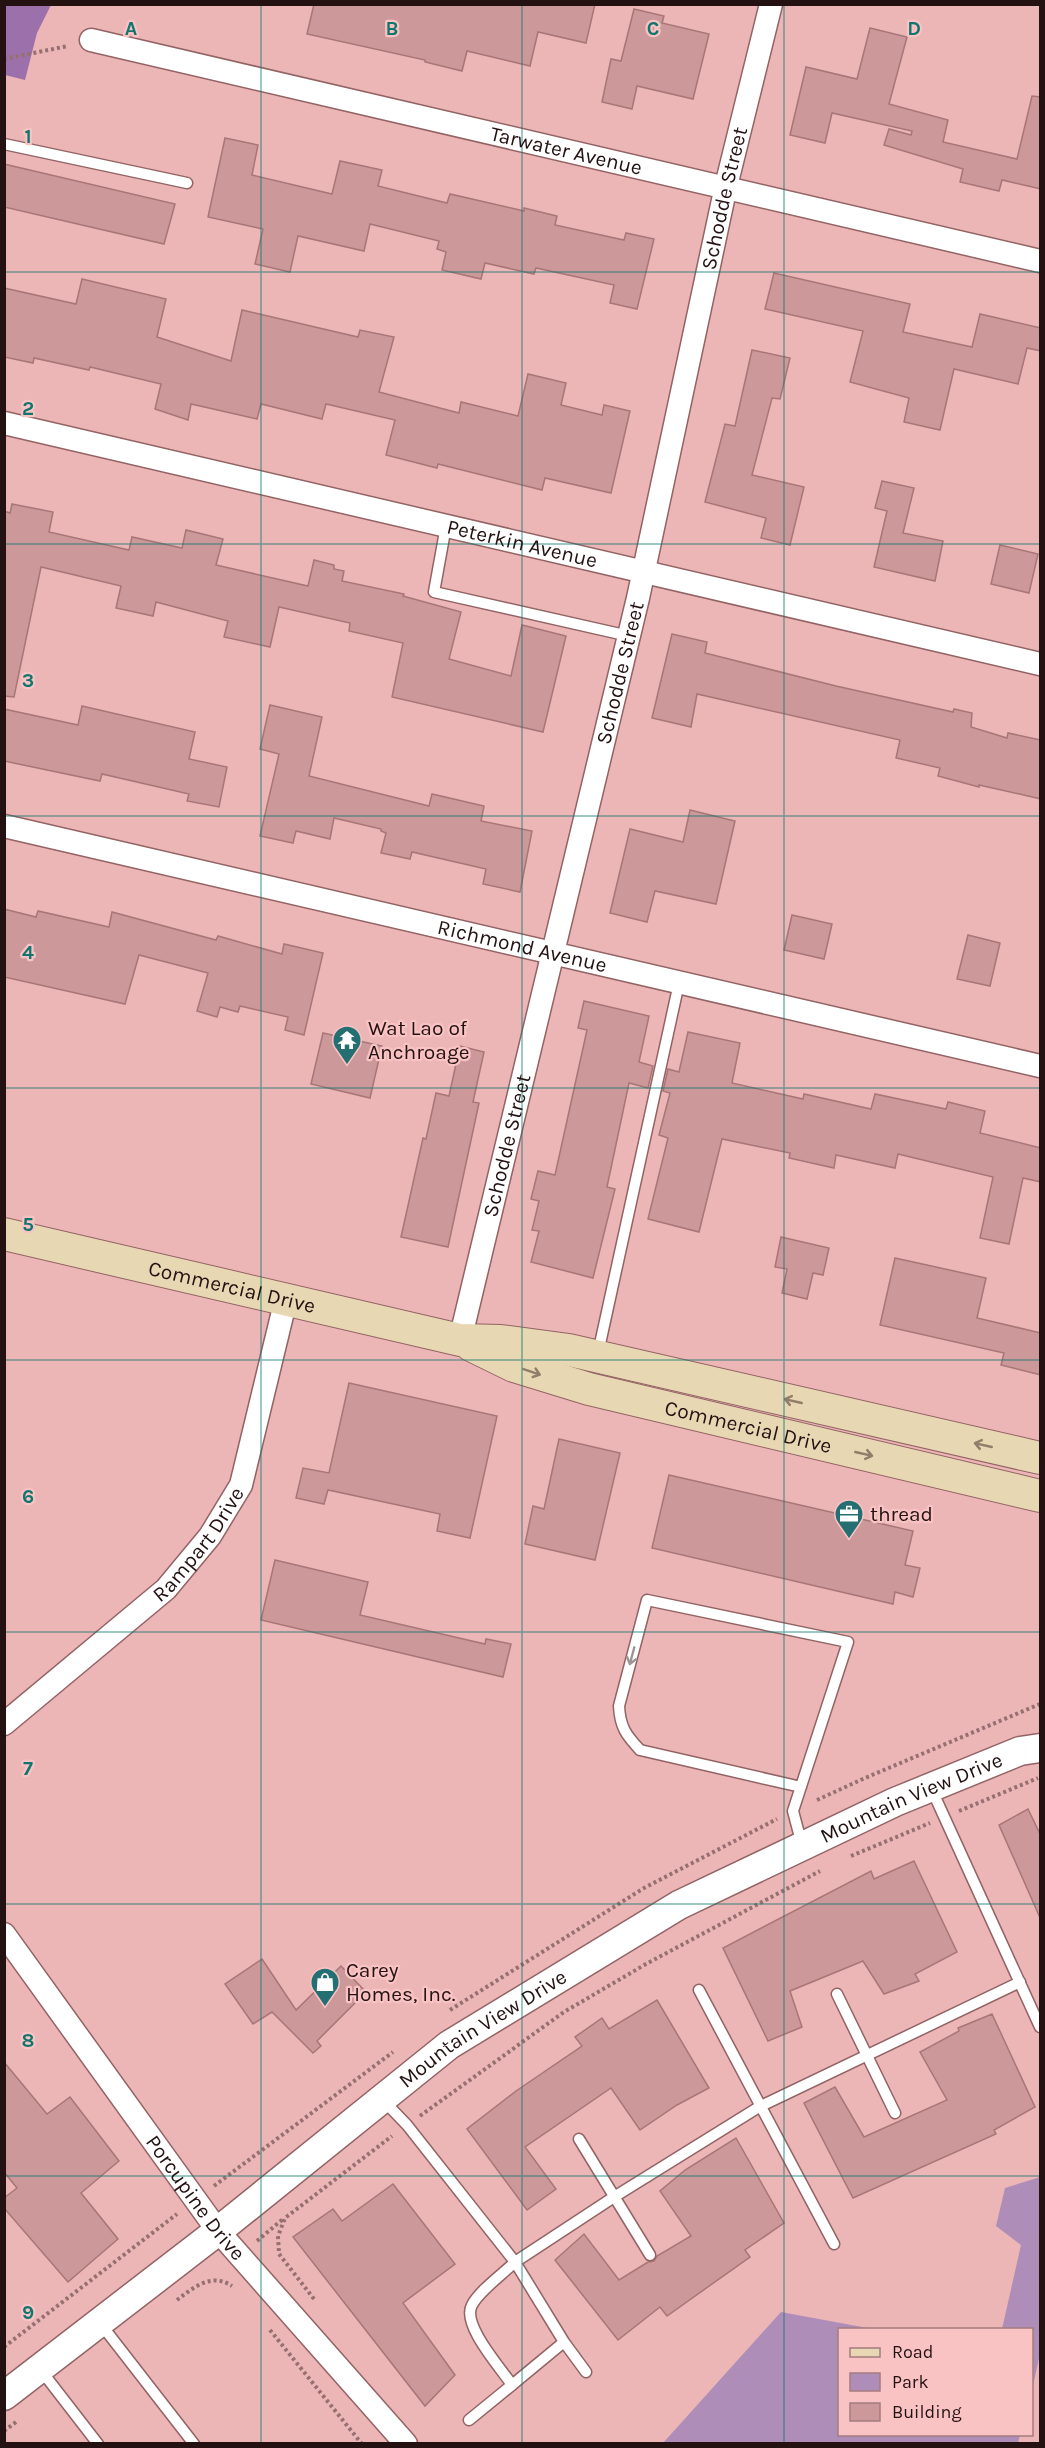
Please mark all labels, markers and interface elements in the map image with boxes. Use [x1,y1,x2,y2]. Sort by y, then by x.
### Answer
text: A [125,17,138,40]
text: B [386,17,398,40]
text: C [647,17,659,40]
text: D [907,17,921,40]
street label: Tarwater Avenue [488,121,645,180]
street label: Schodde Street [696,124,752,272]
text: 1 [24,125,32,148]
text: 2 [22,397,34,420]
street label: Peterkin Avenue [445,514,600,573]
street label: Schodde Street [591,599,649,747]
text: 3 [22,669,34,692]
street label: Richmond Avenue [435,915,609,977]
text: 4 [22,941,34,964]
place label: Wat Lao of Anchroage [368,1016,470,1064]
temple icon: Wat Lao of Anchroage [331,1024,363,1066]
street label: Schodde Street [478,1072,535,1219]
text: 5 [22,1213,34,1236]
street label: Commercial Drive [146,1256,318,1318]
one-way arrow [522,1368,541,1379]
street label: Commercial Drive [662,1395,834,1458]
one-way arrow [784,1395,803,1407]
one-way arrow [974,1439,994,1450]
one-way arrow [854,1449,873,1461]
street label: Rampart Drive [148,1483,249,1607]
text: 6 [22,1485,34,1508]
office icon: thread [833,1498,865,1540]
place label: thread [870,1502,933,1526]
one-way arrow [625,1647,637,1666]
street label: Mountain View Drive [816,1748,1006,1848]
text: 7 [23,1757,33,1780]
place label: Carey Homes, Inc. [346,1958,456,2006]
street label: Mountain View Drive [394,1964,571,2093]
shop icon: Carey Homes, Inc. [309,1966,341,2008]
text: 8 [22,2029,34,2052]
street label: Porcupine Drive [141,2130,250,2265]
text: 9 [22,2301,34,2324]
legend [838,2328,1033,2436]
text: Road [892,2341,933,2363]
text: Park [892,2371,929,2393]
text: Building [892,2401,962,2423]

